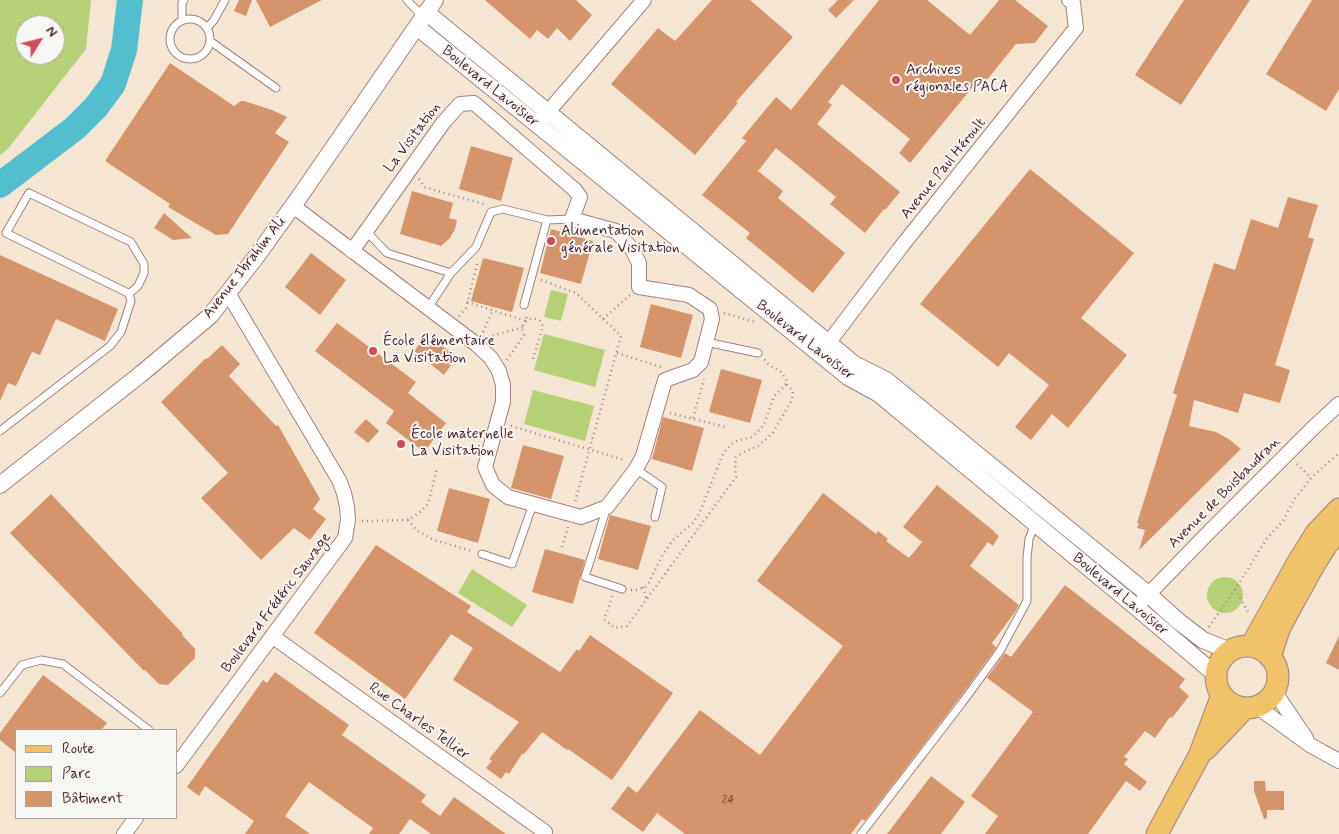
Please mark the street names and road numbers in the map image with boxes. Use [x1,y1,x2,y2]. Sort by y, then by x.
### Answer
street label: Boulevard Lavoisier [438,42,542,132]
street label: La Visitation [381,99,445,177]
street label: Avenue Paul Héroult [898,115,990,223]
street label: Avenue Ibrahim Ali [200,214,290,322]
street label: Boulevard Lavoisier [752,297,858,385]
street label: Avenue de Boisbaudran [1165,433,1285,553]
street label: Boulevard Frédéric Sauvage [218,529,336,677]
street label: Boulevard Lavoisier [1068,550,1172,640]
street label: Rue Charles Tellier [365,679,473,765]

